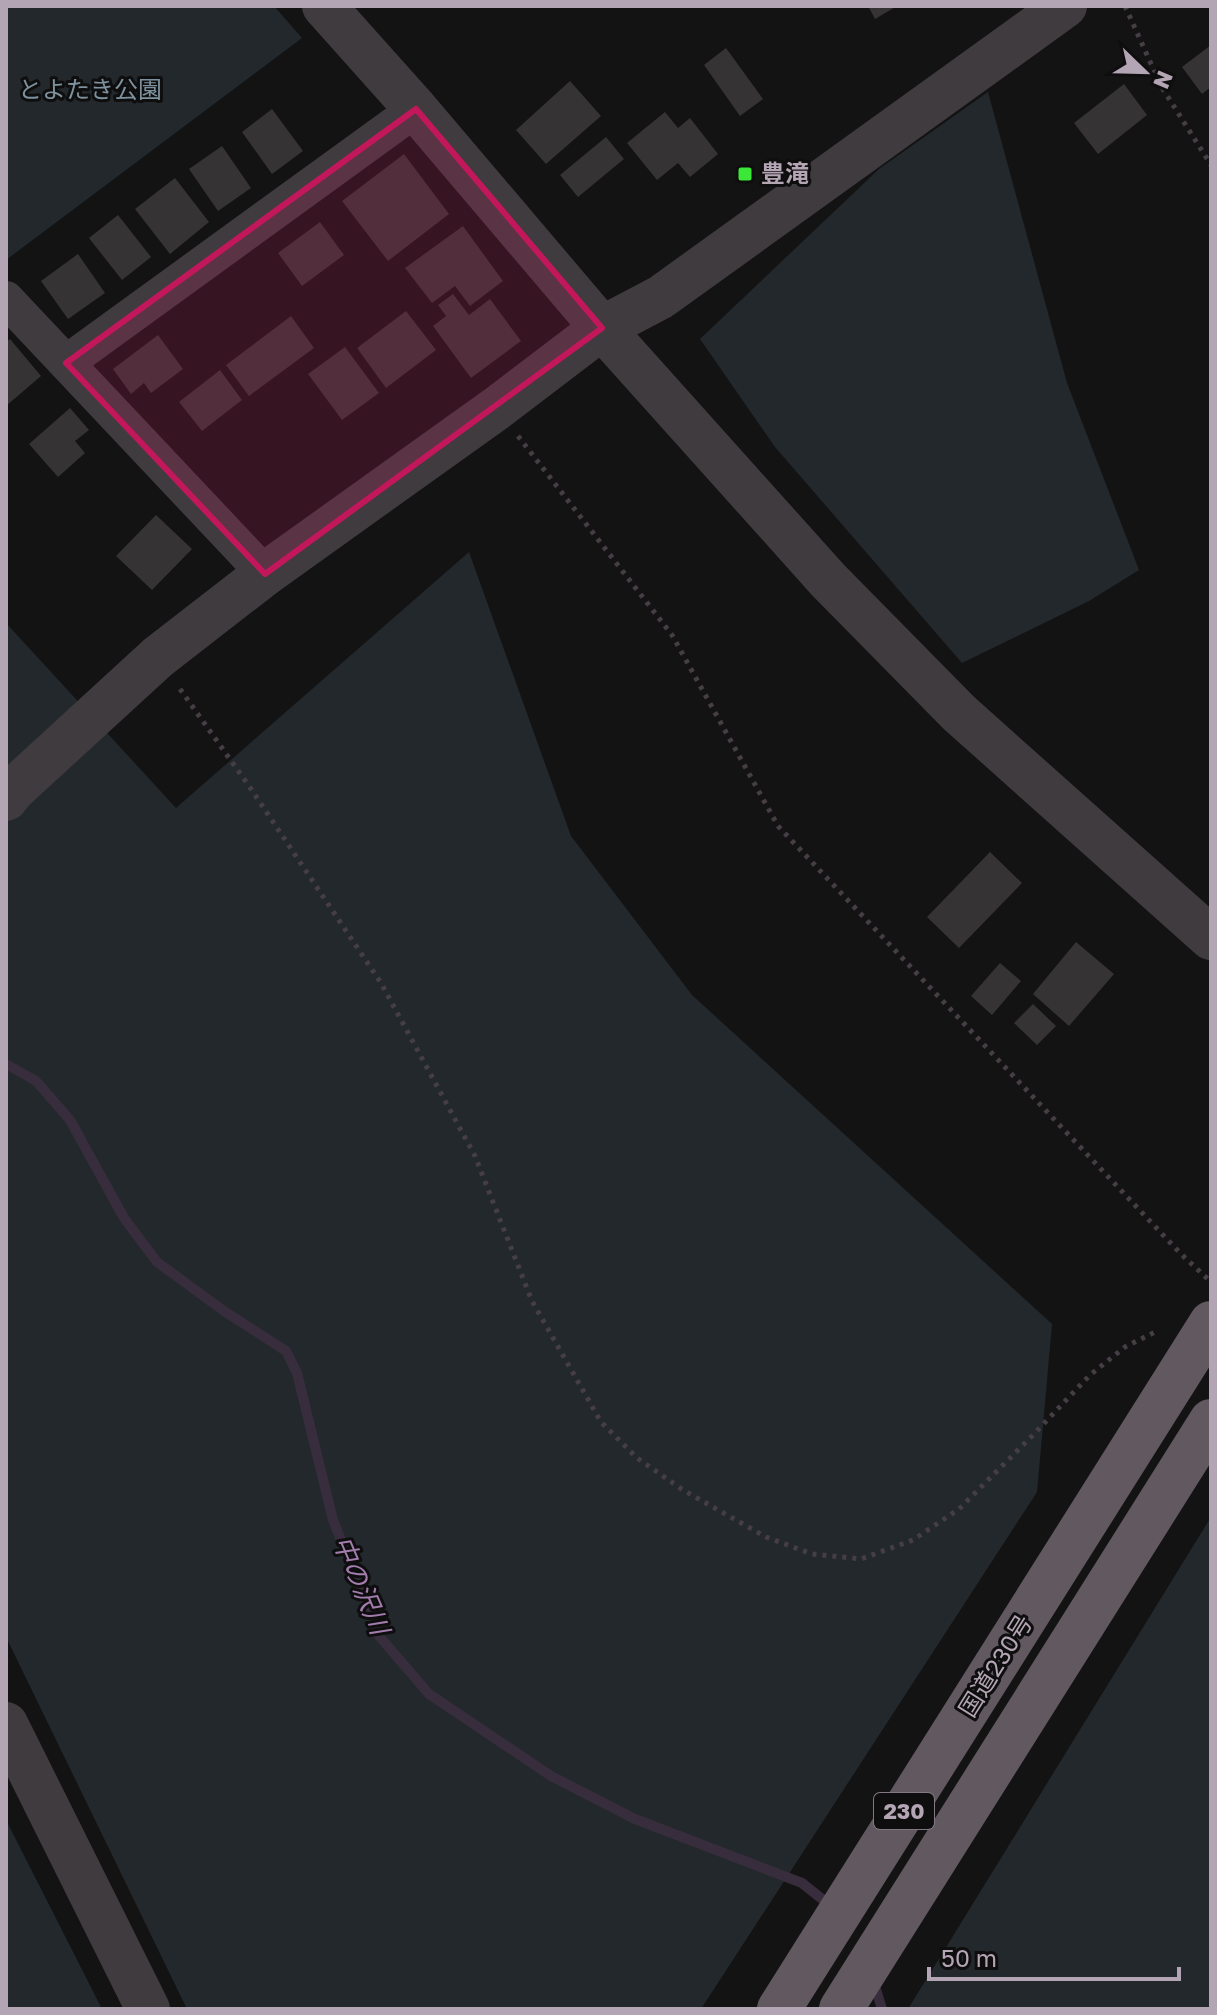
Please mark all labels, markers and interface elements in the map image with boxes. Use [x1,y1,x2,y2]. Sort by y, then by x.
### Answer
north arrow [1105,32,1185,112]
text: N [1148,67,1180,93]
park label: とよたき公園 [18,74,162,103]
place label: 豊滝 [761,158,809,187]
marker: 豊滝 [736,165,754,183]
water label: 中の沢川 [327,1531,397,1641]
street label: 国道230号 [952,1609,1037,1722]
road number: 230 [874,1793,934,1829]
scale bar [929,1931,1179,1981]
text: 50 m [941,1943,997,1972]

